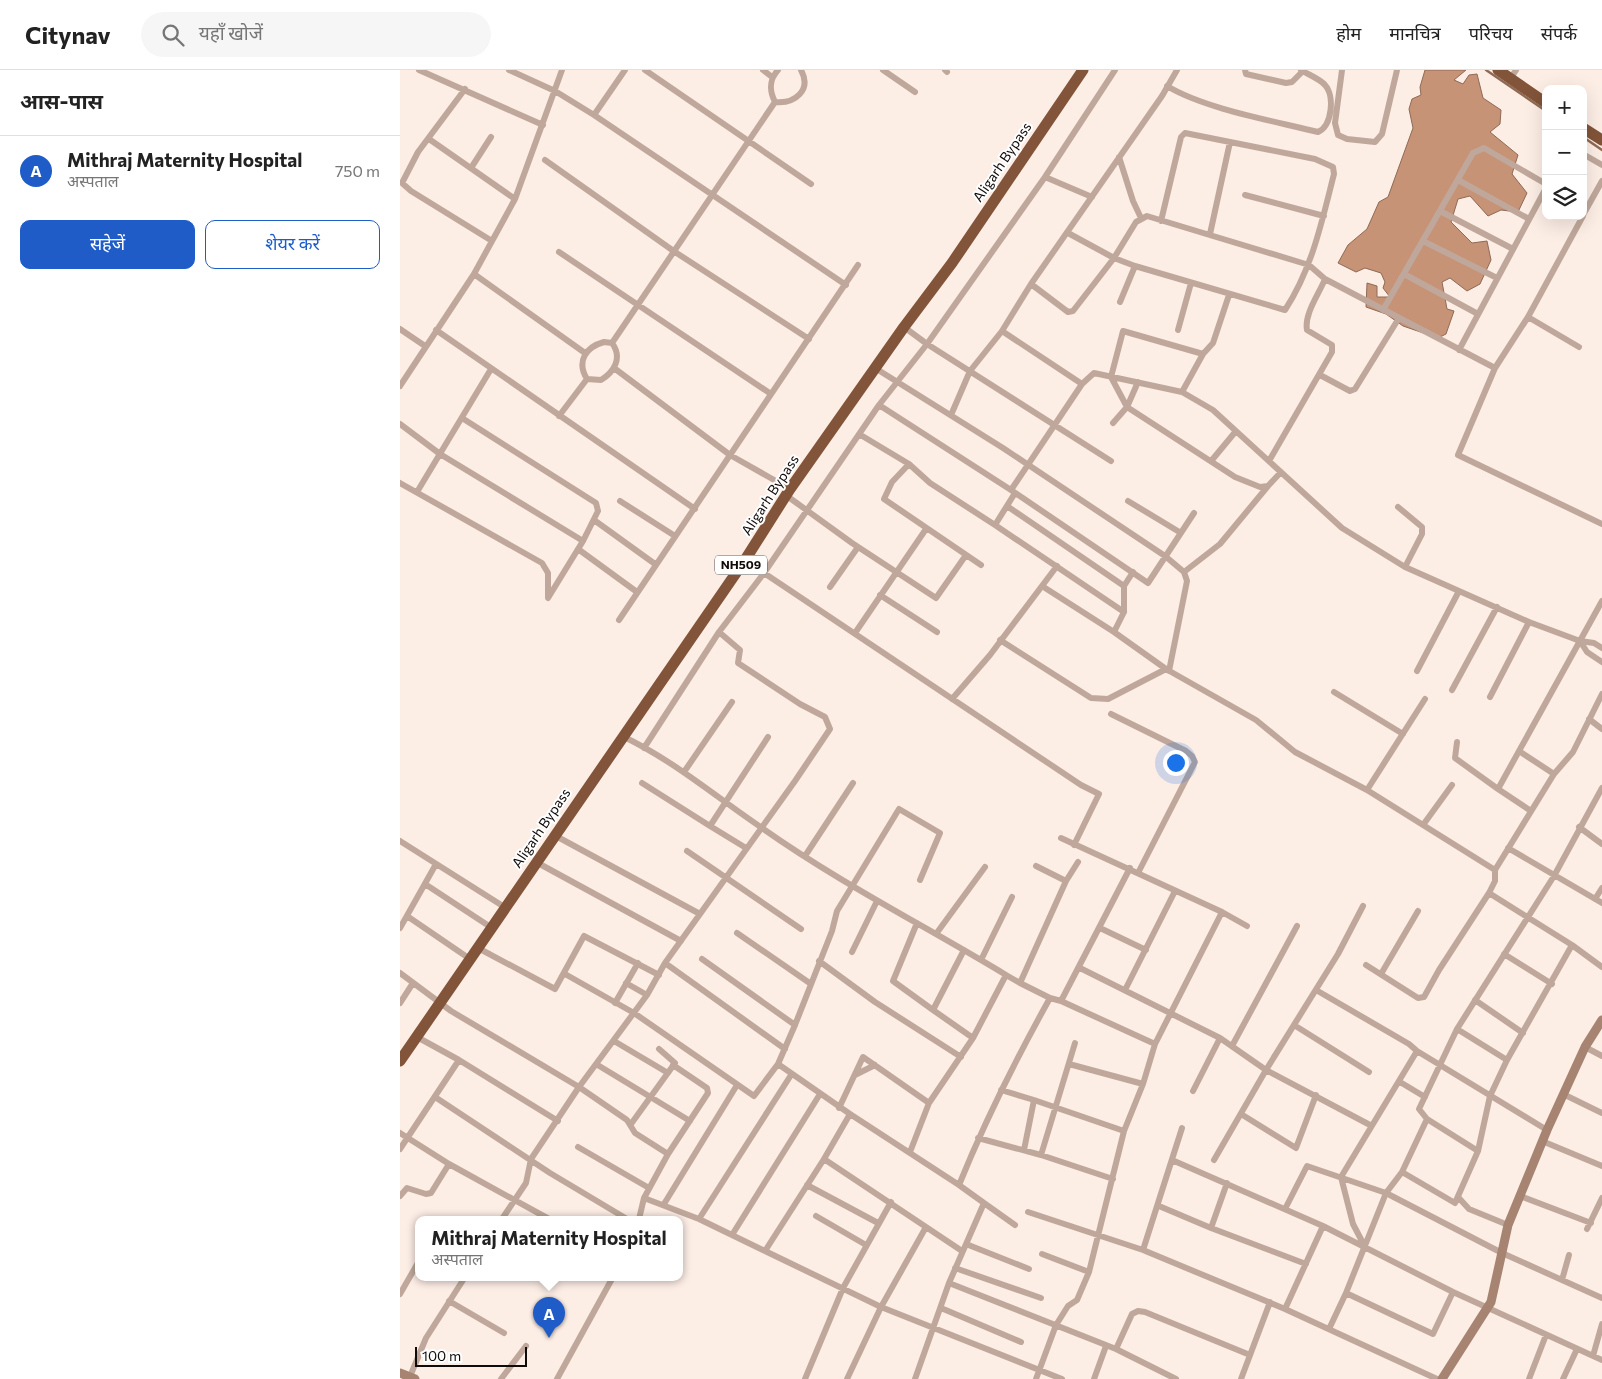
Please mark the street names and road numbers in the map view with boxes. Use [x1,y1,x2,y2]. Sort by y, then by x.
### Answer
street label: Aligarh Bypass [969,119,1034,205]
street label: Aligarh Bypass [737,451,802,538]
road number: NH509 [715,556,767,574]
street label: Aligarh Bypass [508,785,573,871]

